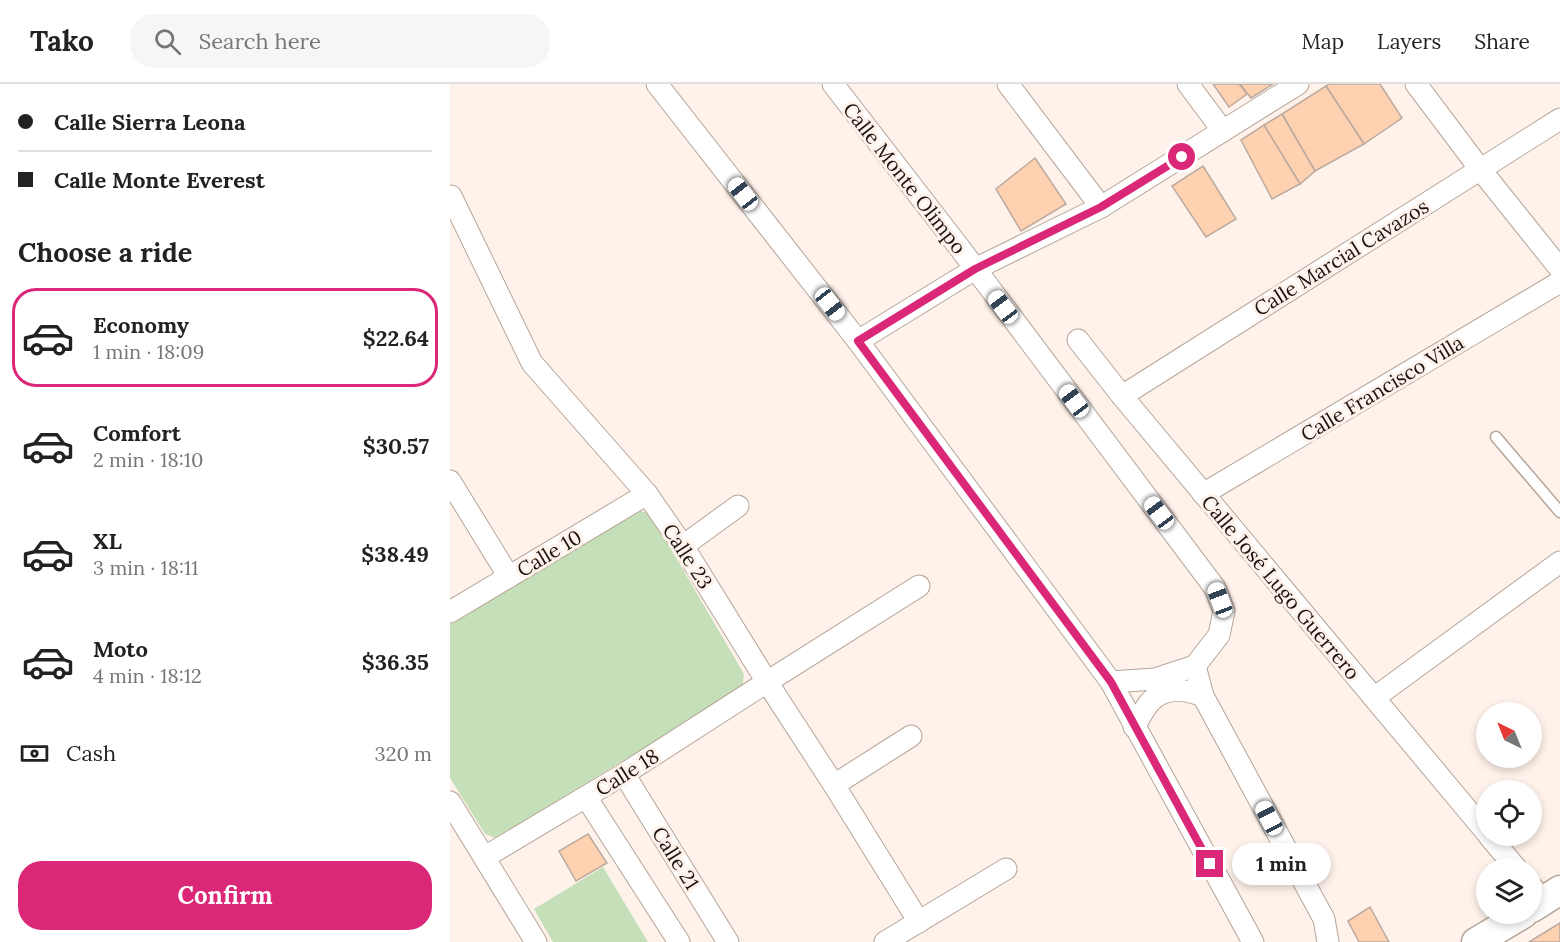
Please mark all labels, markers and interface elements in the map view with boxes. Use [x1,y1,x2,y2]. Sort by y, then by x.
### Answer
search box [130,14,550,68]
text: Tako [30,23,94,59]
icon: search [151,25,184,58]
text: Search here [199,27,321,55]
text: Map [1301,28,1344,55]
text: Layers [1377,28,1441,55]
text: Share [1474,28,1530,55]
street label: Calle Monte Olimpo [838,97,972,259]
text: Calle Sierra Leona [54,108,245,136]
route start [1168,143,1195,170]
text: Calle Monte Everest [54,166,265,194]
car [725,174,761,214]
street label: Calle Marcial Cavazos [1249,193,1433,321]
text: Choose a ride [18,235,192,269]
car [812,284,848,324]
car [985,287,1021,327]
icon: car [21,311,75,365]
text: Economy [93,311,189,339]
text: $22.64 [363,324,429,352]
street label: Calle Francisco Villa [1296,329,1468,447]
text: 1 min · 18:09 [93,339,204,364]
car [1056,381,1092,421]
icon: car [21,419,75,473]
text: Comfort [93,419,181,447]
text: $30.57 [363,432,429,460]
text: 2 min · 18:10 [93,447,203,472]
street label: Calle José Lugo Guerrero [1196,490,1366,684]
car [1141,493,1177,533]
street label: Calle 23 [658,519,718,593]
street label: Calle 10 [512,524,586,582]
icon: car [21,527,75,581]
text: XL [93,527,122,555]
text: $38.49 [361,540,429,568]
text: 3 min · 18:11 [93,555,199,580]
car [1205,580,1235,620]
icon: car [21,635,75,689]
text: Moto [93,635,148,663]
text: $36.35 [362,648,429,676]
text: 4 min · 18:12 [93,663,202,688]
north arrow [1476,702,1542,768]
map controls [1476,702,1542,924]
icon: cash [18,737,51,770]
text: Cash [66,739,116,767]
text: 320 m [375,741,432,766]
street label: Calle 18 [591,743,663,801]
button: locate [1476,780,1542,846]
car [1253,798,1285,838]
street label: Calle 21 [647,822,705,894]
callout: 1 min [1231,843,1330,885]
route end [1196,850,1223,877]
text: 1 min [1256,851,1307,876]
button: layers [1476,858,1542,924]
button: Confirm [18,861,432,930]

